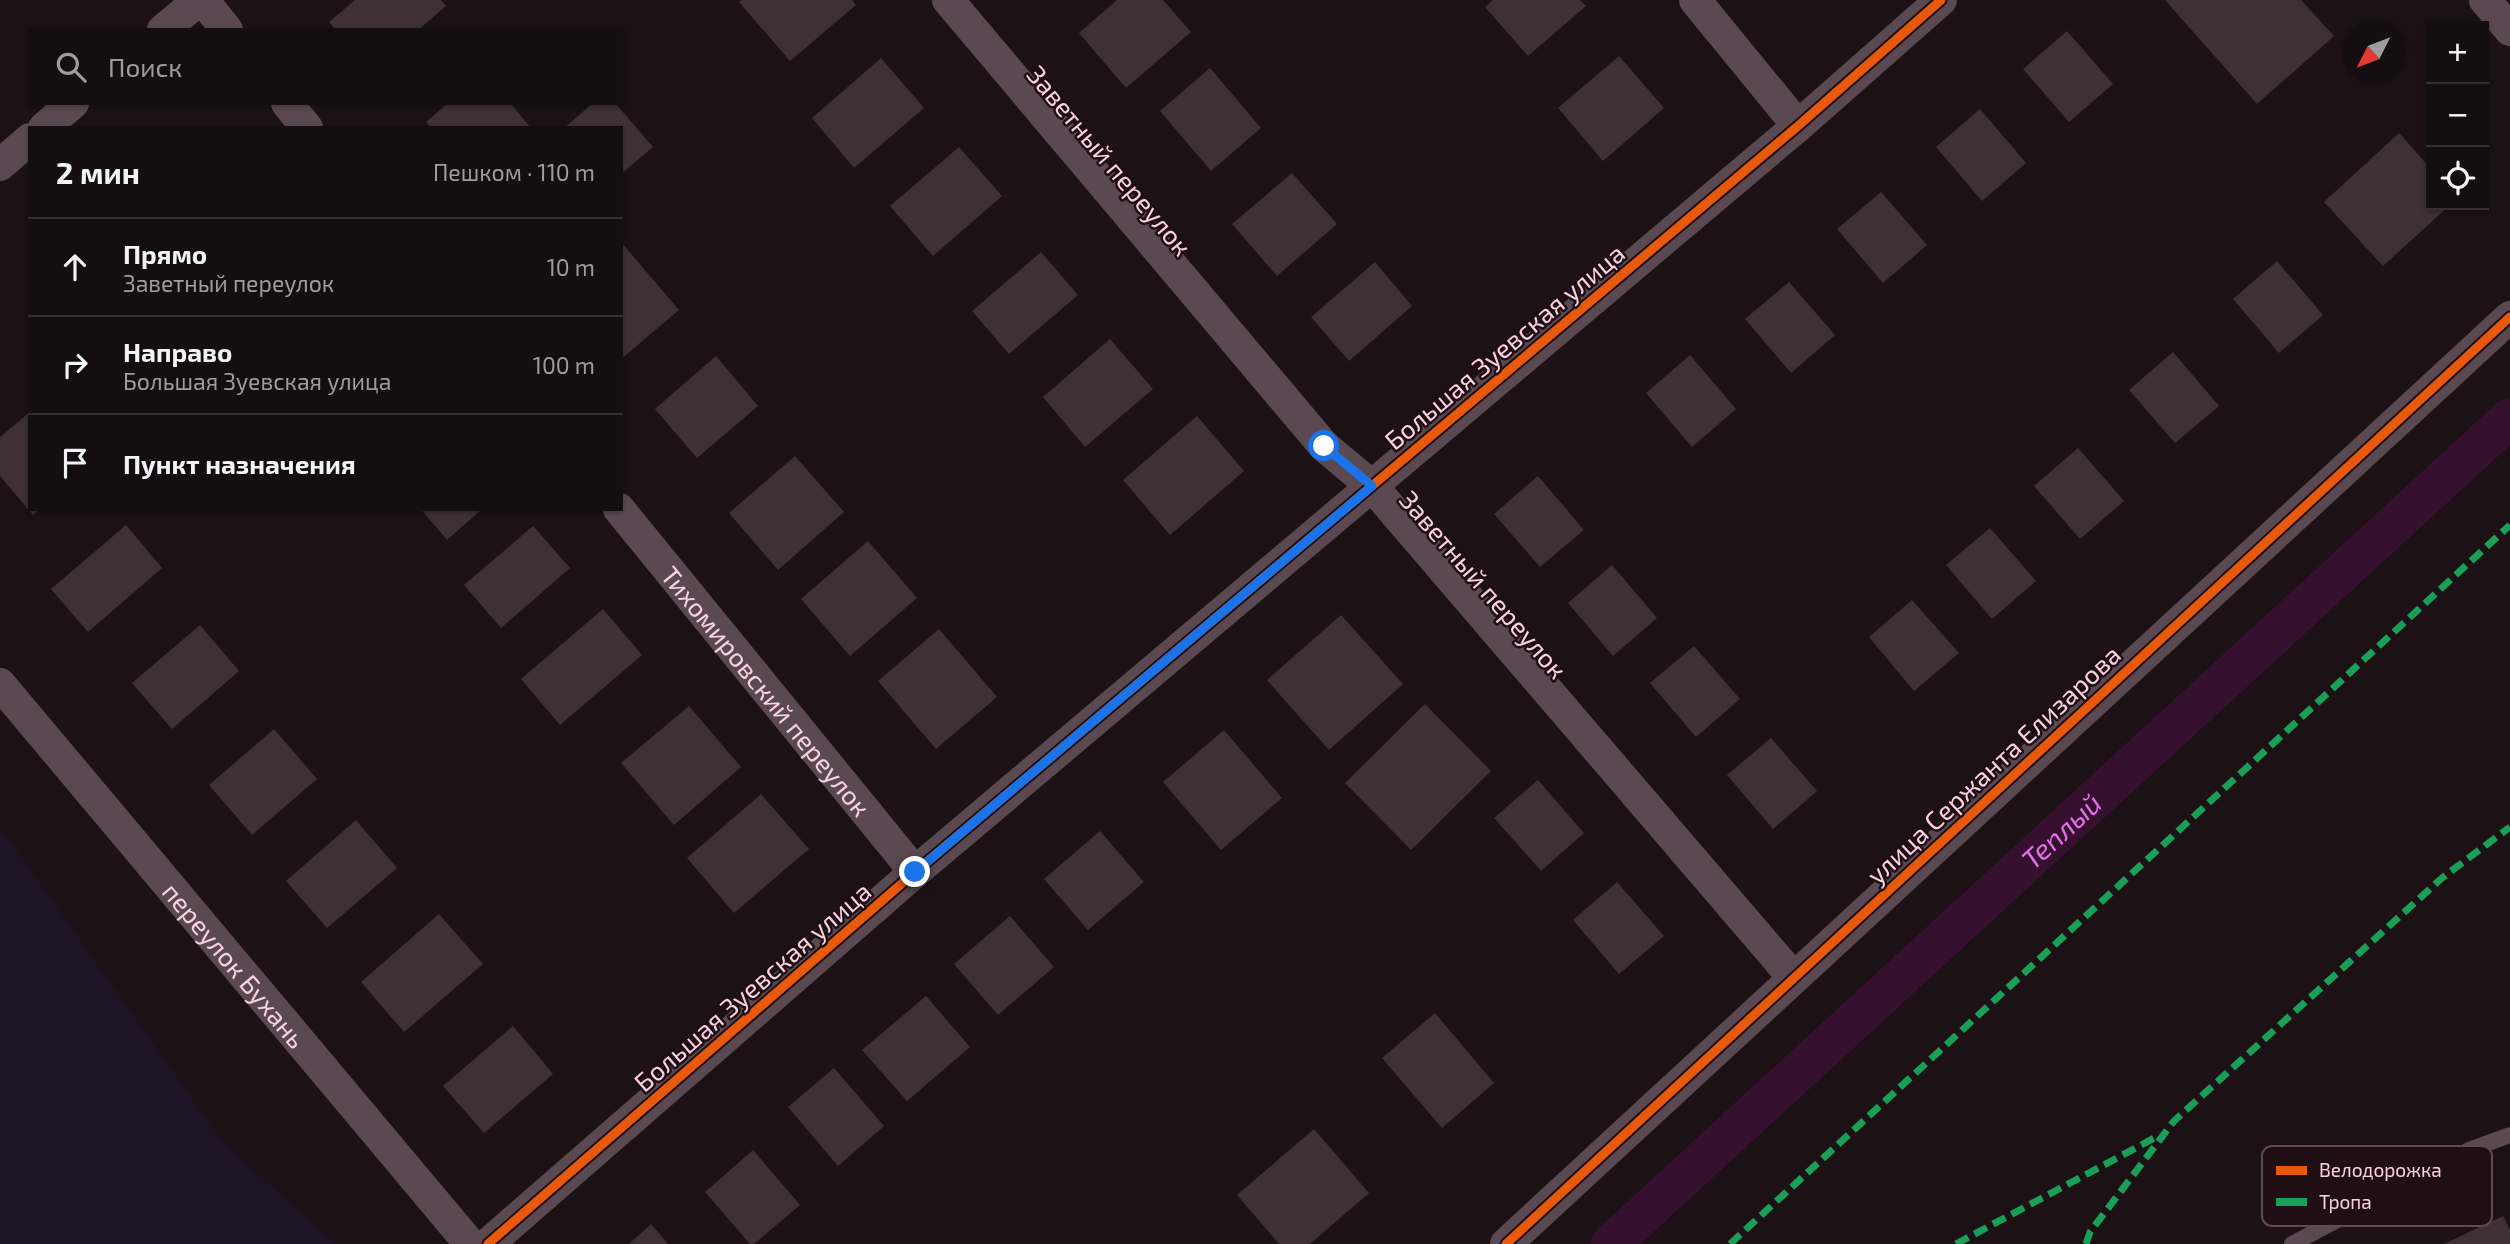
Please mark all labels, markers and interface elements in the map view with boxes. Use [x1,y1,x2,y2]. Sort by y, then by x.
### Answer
north arrow [2342,21,2405,84]
map controls [2426,21,2489,210]
button: + [2426,21,2489,84]
search box [28,28,623,105]
icon: search [52,48,90,86]
text: Поиск [108,51,182,82]
street label: Заветный переулок [1021,59,1199,262]
button: − [2426,84,2489,147]
button: locate [2426,147,2489,210]
text: 2 мин [56,154,140,190]
text: Пешком · 110 m [433,158,595,186]
street label: Большая Зуевская улица [1378,237,1631,456]
text: Прямо [123,238,207,269]
icon: ahead [56,248,94,286]
text: 10 m [547,253,595,281]
text: Заветный переулок [123,269,334,297]
text: Направо [123,336,232,367]
icon: right [56,346,94,384]
text: 100 m [533,351,595,379]
text: Большая Зуевская улица [123,367,391,395]
route start [1308,430,1339,461]
icon: arrive [56,444,94,482]
text: Пункт назначения [123,448,356,479]
street label: Заветный переулок [1393,484,1574,685]
street label: Тихомировский переулок [656,559,878,822]
street label: улица Сержанта Елизарова [1860,638,2127,890]
water label: Теплый [2014,786,2108,876]
route end [899,856,930,887]
street label: переулок Бухань [157,875,313,1053]
street label: Большая Зуевская улица [627,875,877,1098]
legend [2262,1146,2492,1226]
text: Велодорожка [2319,1158,2442,1181]
text: Тропа [2319,1190,2372,1213]

